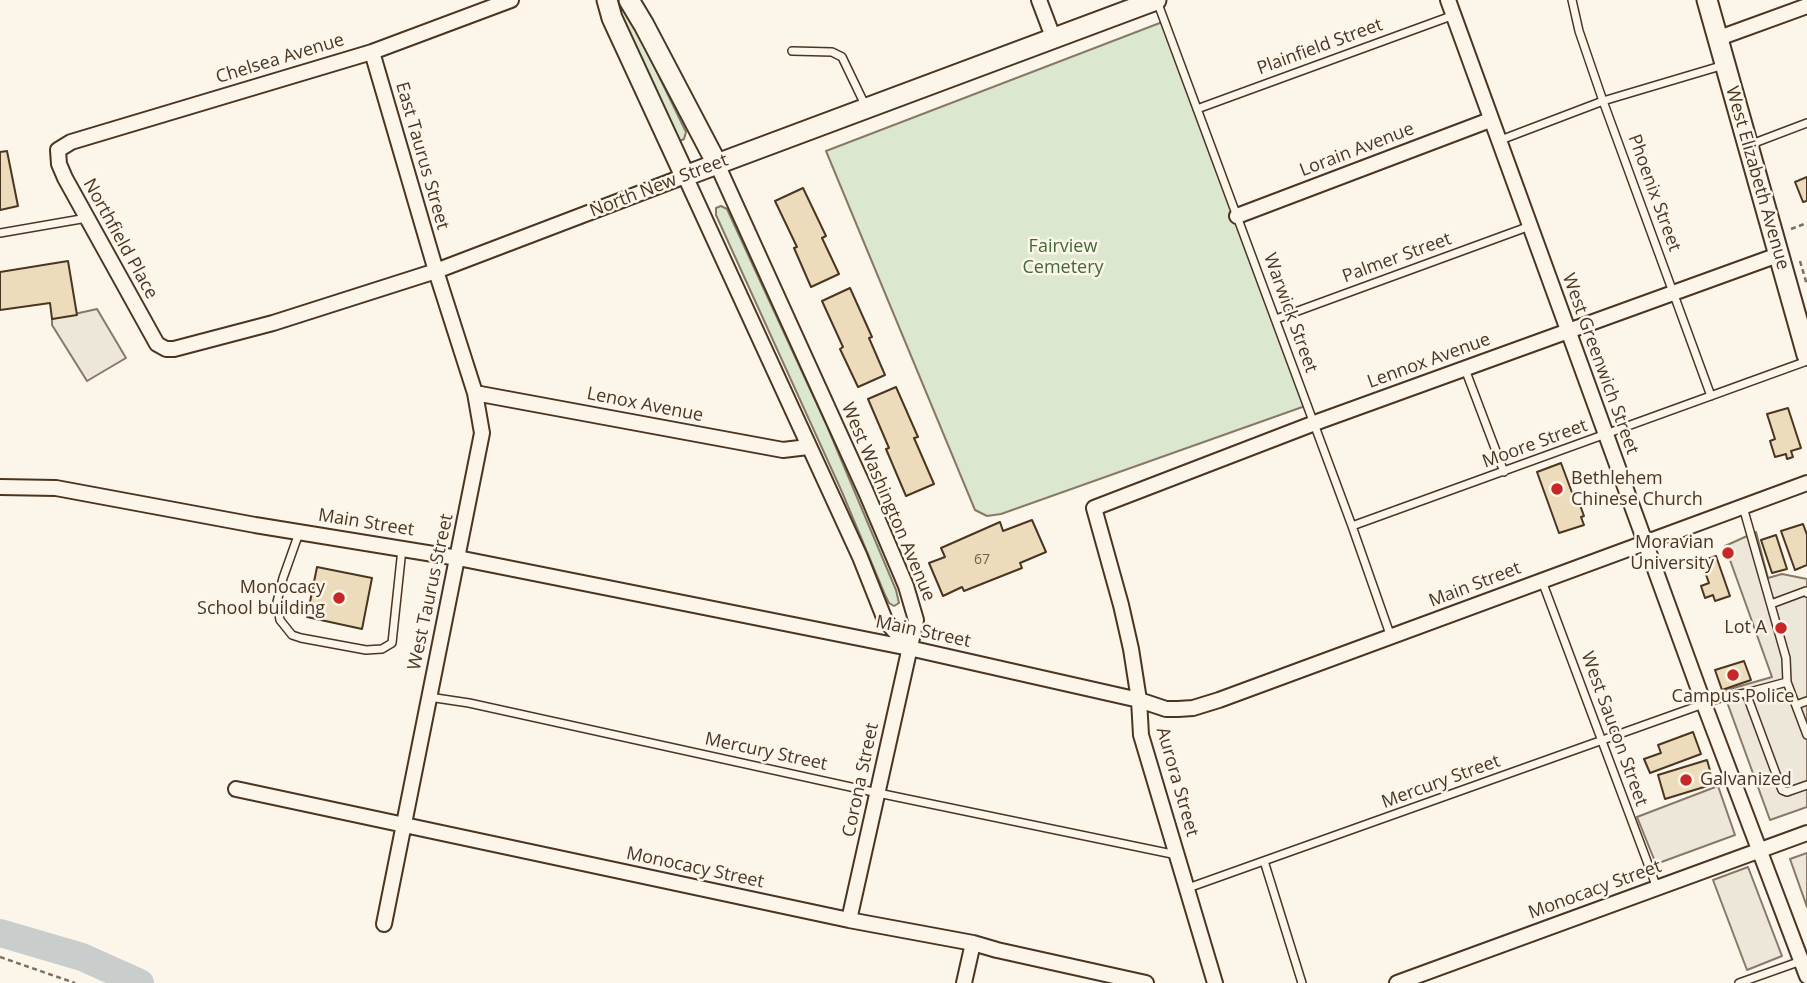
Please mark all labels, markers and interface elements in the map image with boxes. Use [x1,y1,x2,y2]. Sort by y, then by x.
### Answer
street label: Plainfield Street [1254,14,1386,80]
street label: Chelsea Avenue [213,29,347,89]
street label: East Taurus Street [391,80,453,232]
street label: West Elizabeth Avenue [1720,84,1794,272]
street label: Lorain Avenue [1297,118,1417,182]
street label: Phoenix Street [1623,132,1685,254]
street label: North New Street [587,150,731,222]
street label: Northfield Place [78,175,162,303]
street label: Palmer Street [1340,228,1454,288]
park label: Fairview Cemetery [1022,236,1104,278]
street label: Warwick Street [1258,250,1322,376]
street label: West Greenwich Street [1557,270,1643,458]
street label: Lennox Avenue [1365,329,1493,393]
street label: Lenox Avenue [585,383,705,427]
street label: West Washington Avenue [836,399,940,605]
street label: Moore Street [1480,415,1590,473]
place label: Bethlehem Chinese Church [1571,468,1703,510]
marker: Bethlehem Chinese Church [1549,481,1565,497]
street label: Main Street [317,505,415,541]
street label: West Taurus Street [404,512,458,672]
place label: Moravian University [1630,532,1714,574]
marker: Moravian University [1720,545,1736,561]
house number: 67 [974,552,990,568]
street label: Main Street [1426,558,1524,612]
place label: Monocacy School building [197,577,325,620]
marker: Monocacy School building [331,590,347,606]
street label: Main Street [873,611,973,653]
place label: Lot A [1724,617,1767,639]
marker: Lot A [1773,620,1789,636]
street label: West Saucon Street [1576,649,1652,809]
marker: Campus Police [1725,667,1741,683]
place label: Campus Police [1672,686,1794,708]
street label: Corona Street [838,721,884,839]
street label: Aurora Street [1151,725,1203,839]
street label: Mercury Street [703,728,829,776]
street label: Mercury Street [1379,751,1503,813]
place label: Galvanized [1700,769,1792,791]
marker: Galvanized [1678,772,1694,788]
street label: Monocacy Street [624,843,766,893]
street label: Monocacy Street [1525,856,1665,924]

